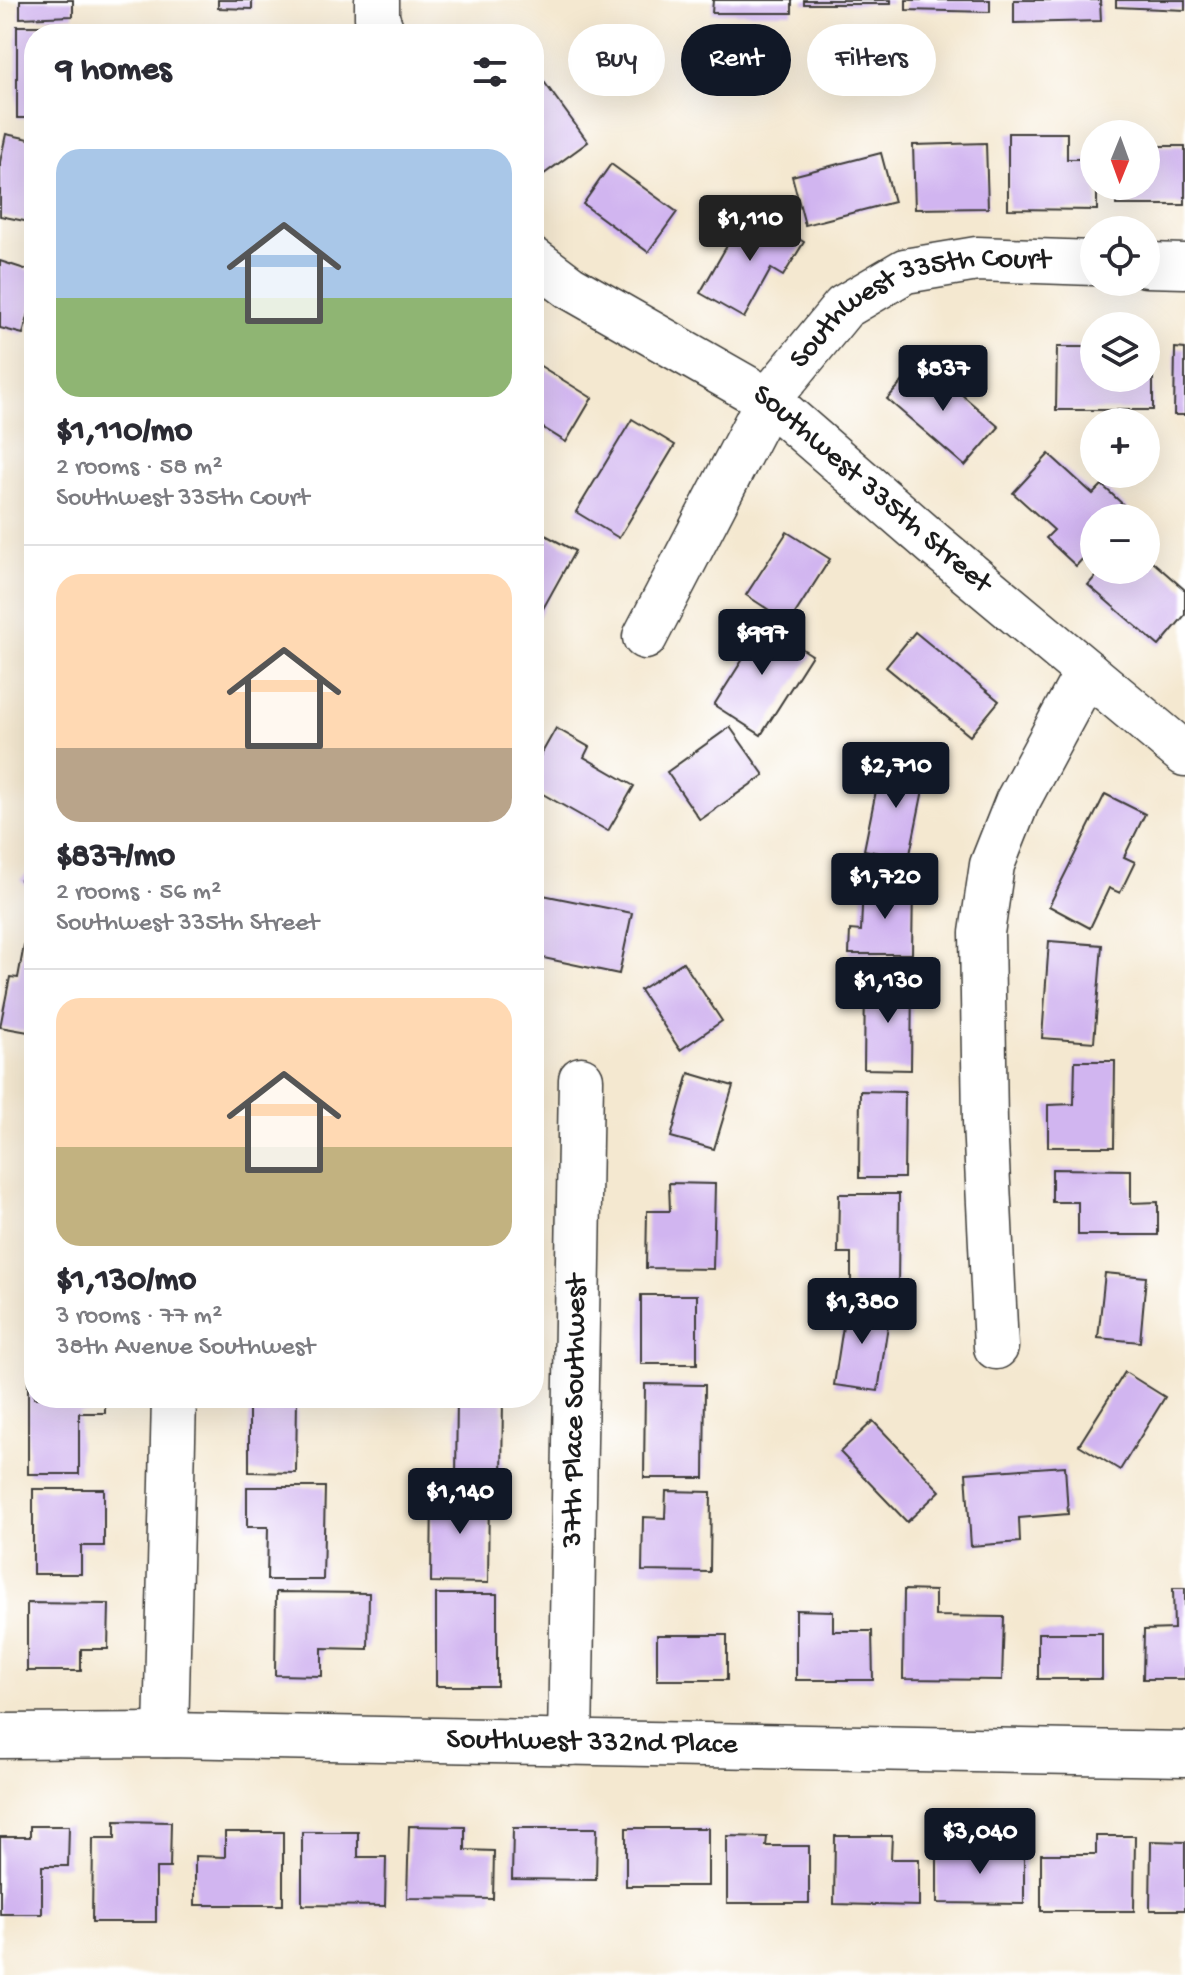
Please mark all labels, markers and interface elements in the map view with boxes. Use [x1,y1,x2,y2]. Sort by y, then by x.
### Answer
chip: Buy [568,24,665,96]
chip: Rent [681,24,791,96]
chip: Filters [807,24,936,96]
icon: filters [468,50,512,94]
text: 9 homes [56,52,171,92]
north arrow [1080,120,1160,200]
map controls [1080,120,1160,584]
pin: $1,110 [685,195,815,263]
icon: home [212,201,356,345]
text: $1,110 [717,205,783,236]
button: locate [1080,216,1160,296]
street label: Southwest 335th Court [783,241,1054,376]
button: layers [1080,312,1160,392]
pin: $837 [896,345,990,413]
text: $837 [917,355,969,386]
street label: Southwest 335th Street [747,377,1000,604]
button: + [1080,408,1160,488]
text: $1,110/mo [56,413,192,453]
text: 2 rooms · 58 m² [56,453,222,484]
text: Southwest 335th Court [56,484,309,515]
button: − [1080,504,1160,584]
pin: $997 [715,609,809,677]
text: $997 [736,619,788,650]
icon: home [212,626,356,770]
pin: $2,710 [831,742,961,810]
text: $2,710 [860,752,932,783]
text: $837/mo [56,838,175,878]
pin: $1,720 [820,853,950,921]
text: $1,720 [849,863,921,894]
text: 2 rooms · 56 m² [56,878,221,909]
text: Southwest 335th Street [56,909,319,940]
pin: $1,130 [823,957,953,1025]
text: $1,130 [853,967,923,998]
icon: home [212,1050,356,1194]
text: $1,130/mo [56,1262,196,1302]
street label: 37th Place Southwest [556,1271,595,1549]
pin: $1,380 [797,1278,927,1346]
text: $1,380 [826,1288,898,1319]
text: 3 rooms · 77 m² [56,1302,222,1333]
text: 38th Avenue Southwest [56,1333,315,1364]
pin: $1,140 [395,1468,525,1536]
text: $1,140 [426,1478,494,1509]
street label: Southwest 332nd Place [446,1723,738,1763]
pin: $3,040 [915,1808,1045,1876]
text: $3,040 [942,1818,1018,1849]

